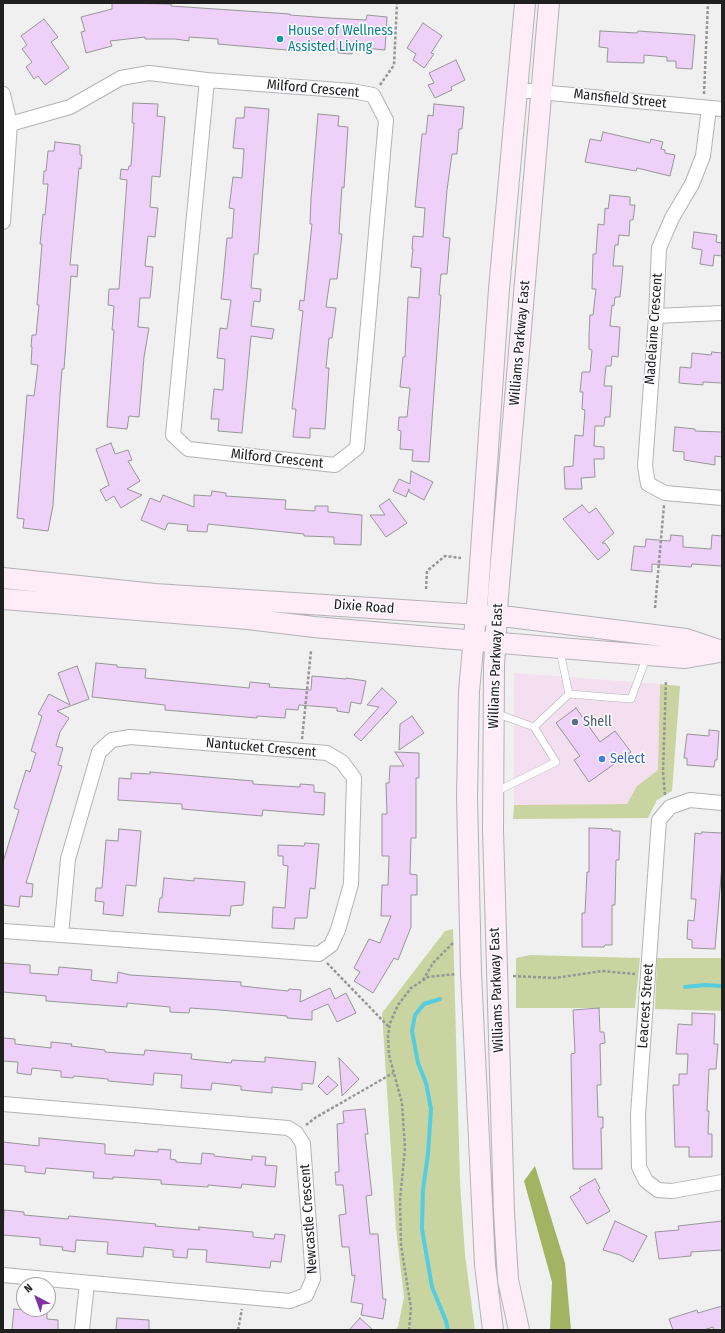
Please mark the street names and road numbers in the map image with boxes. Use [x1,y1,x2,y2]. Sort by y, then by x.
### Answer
street label: Milford Crescent [266,77,360,101]
street label: Mansfield Street [573,86,667,112]
street label: Madelaine Crescent [642,273,666,385]
street label: Williams Parkway East [506,280,534,406]
street label: Milford Crescent [230,446,324,472]
street label: Dixie Road [333,597,395,617]
street label: Williams Parkway East [485,603,507,729]
street label: Nantucket Crescent [205,735,317,761]
street label: Williams Parkway East [486,927,508,1053]
street label: Leacrest Street [635,963,657,1049]
street label: Newcastle Crescent [297,1163,321,1275]

